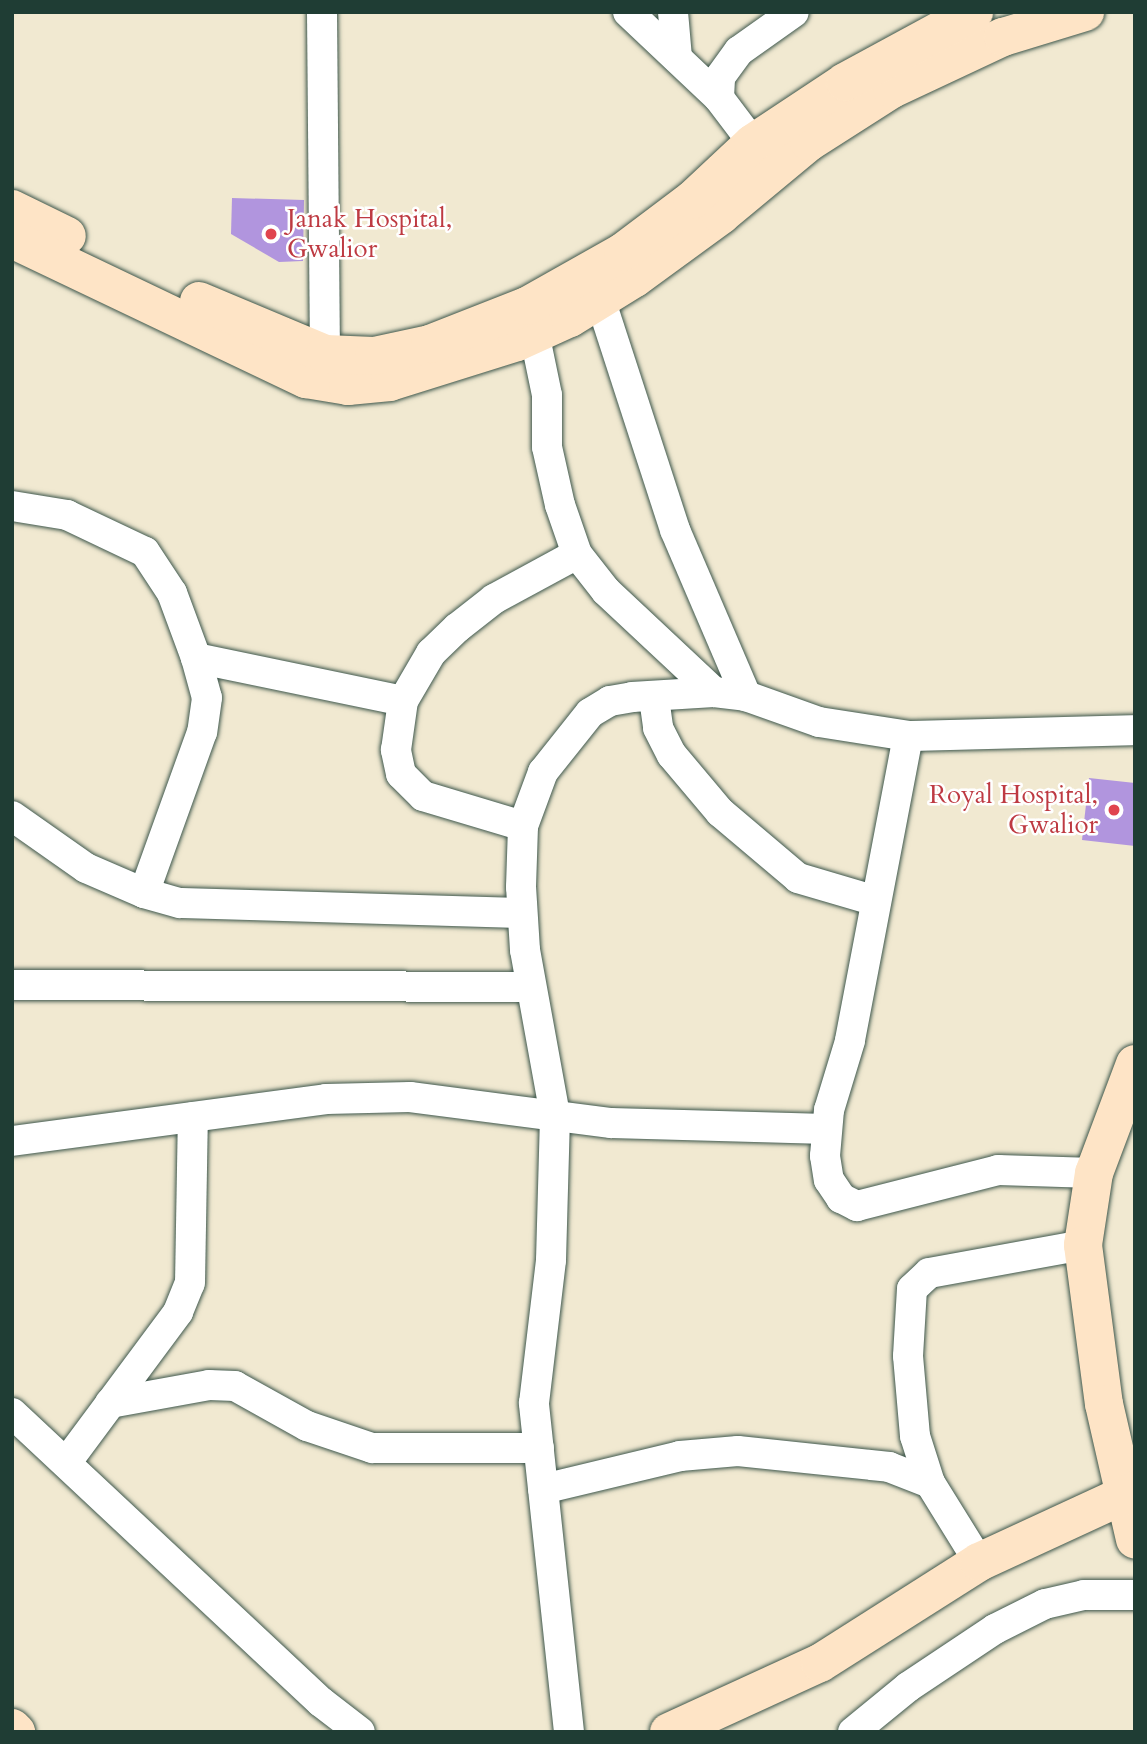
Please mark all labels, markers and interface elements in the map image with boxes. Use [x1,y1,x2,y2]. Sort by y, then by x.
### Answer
place label: Janak Hospital, Gwalior [287,203,452,264]
marker: Janak Hospital, Gwalior [261,224,281,244]
place label: Royal Hospital, Gwalior [929,779,1098,840]
marker: Royal Hospital, Gwalior [1104,800,1124,820]

